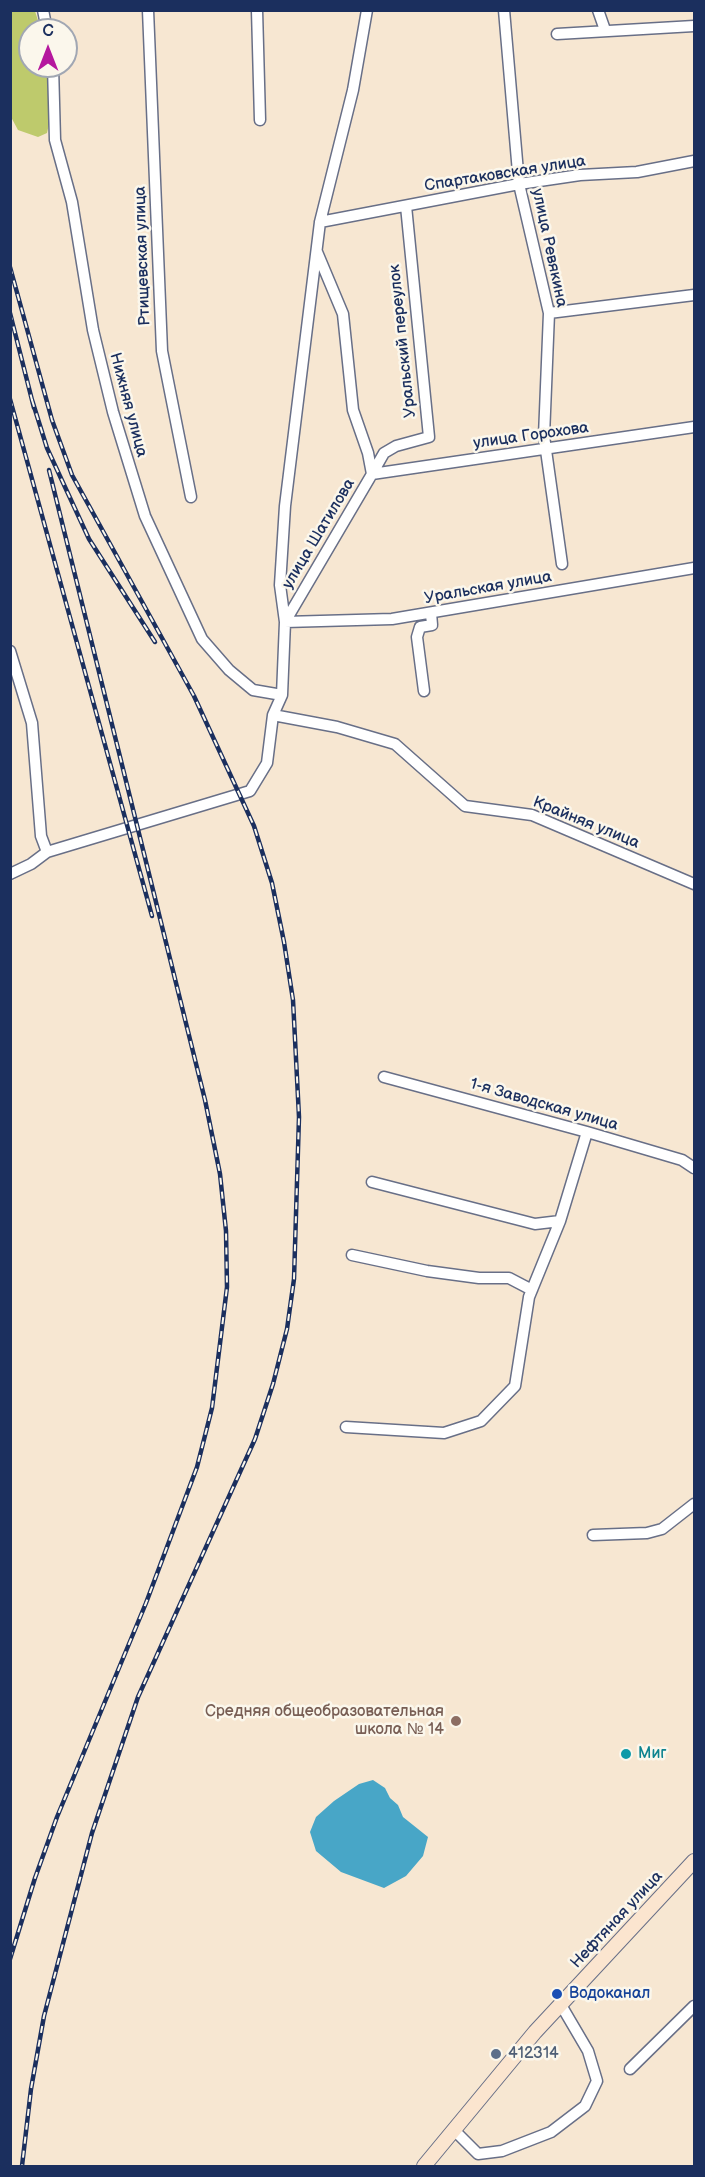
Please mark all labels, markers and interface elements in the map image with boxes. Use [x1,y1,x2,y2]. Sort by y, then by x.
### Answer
north arrow [18,18,78,78]
text: С [42,22,54,41]
street label: Спартаковская улица [423,152,587,196]
street label: Ртищевская улица [131,186,155,326]
street label: улица Ревякина [527,187,571,309]
street label: Уральский переулок [385,263,421,419]
street label: Нижняя улица [105,351,151,459]
street label: улица Горохова [472,418,590,454]
street label: улица Шатилова [279,475,359,593]
street label: Уральская улица [423,567,553,609]
street label: Крайняя улица [530,793,642,853]
street label: 1-я Заводская улица [468,1075,620,1135]
place label: Средняя общеобразовательная школа № 14 [205,1702,444,1740]
marker: Средняя общеобразовательная школа № 14 [449,1714,463,1728]
place label: Миг [638,1744,667,1764]
marker: Миг [619,1747,633,1761]
street label: Нефтяная улица [567,1867,667,1973]
place label: Водоканал [569,1984,650,2004]
marker: Водоканал [550,1987,564,2001]
place label: 412314 [508,2044,559,2064]
marker: 412314 [489,2047,503,2061]

